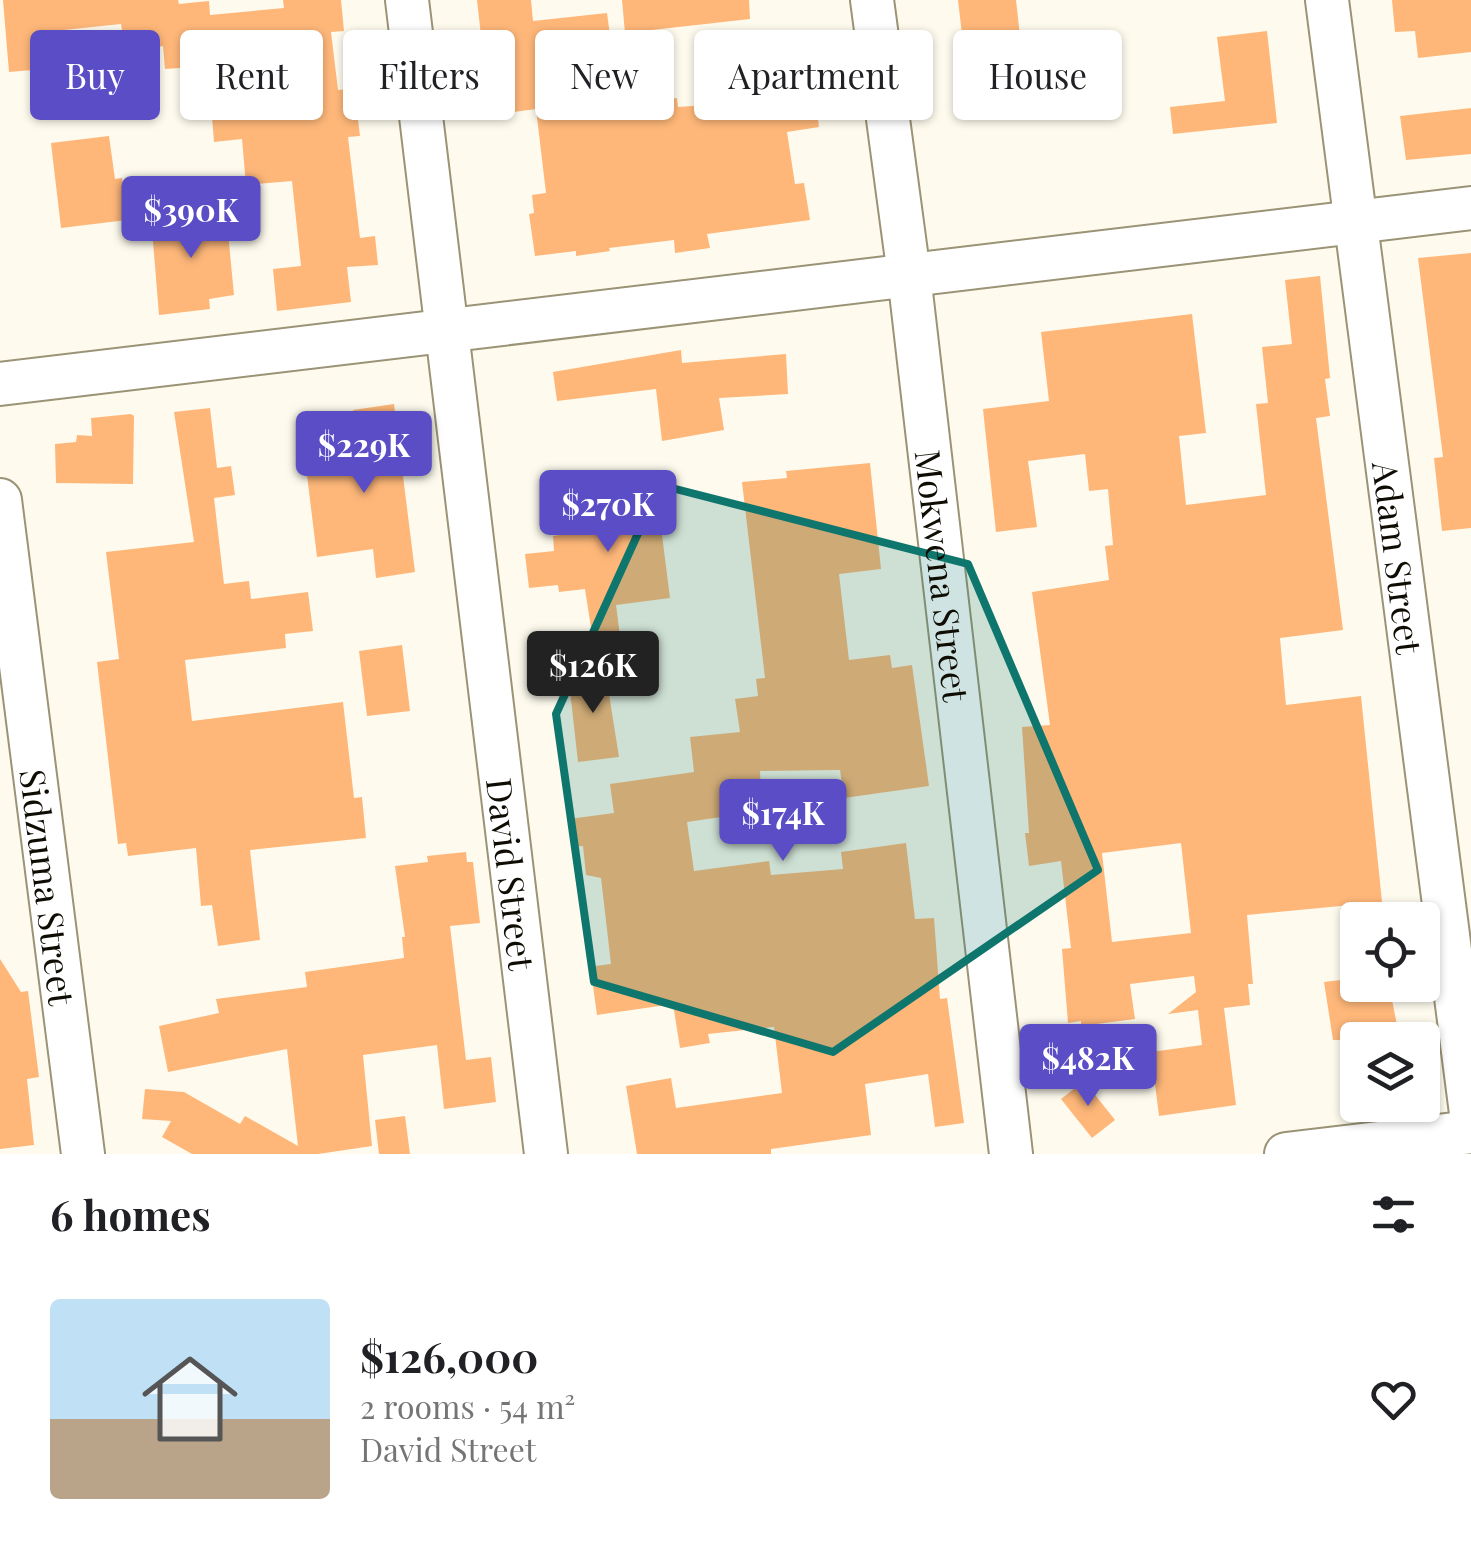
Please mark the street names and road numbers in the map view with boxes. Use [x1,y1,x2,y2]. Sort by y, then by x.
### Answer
street label: Mokwena Street [906,447,982,704]
street label: Adam Street [1363,457,1435,657]
street label: Sidzuma Street [11,766,87,1008]
street label: David Street [477,775,547,973]

